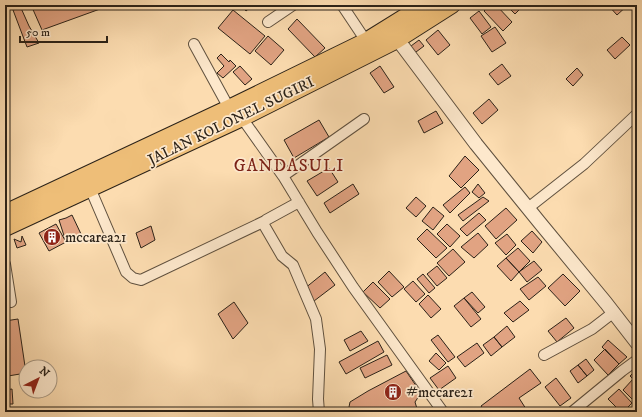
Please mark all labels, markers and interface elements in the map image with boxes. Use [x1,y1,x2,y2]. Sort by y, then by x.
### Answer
scale bar [20,18,107,44]
text: 50 m [26,25,50,40]
street label: JALAN KOLONEL SUGIRI [143,72,317,170]
district label: GANDASULI [234,155,344,177]
building icon: mccarea21 [42,227,62,247]
place label: mccarea21 [65,228,127,247]
north arrow [18,359,58,399]
text: N [36,364,52,381]
building icon: #mccare21 [383,382,403,402]
place label: #mccare21 [406,383,473,402]

